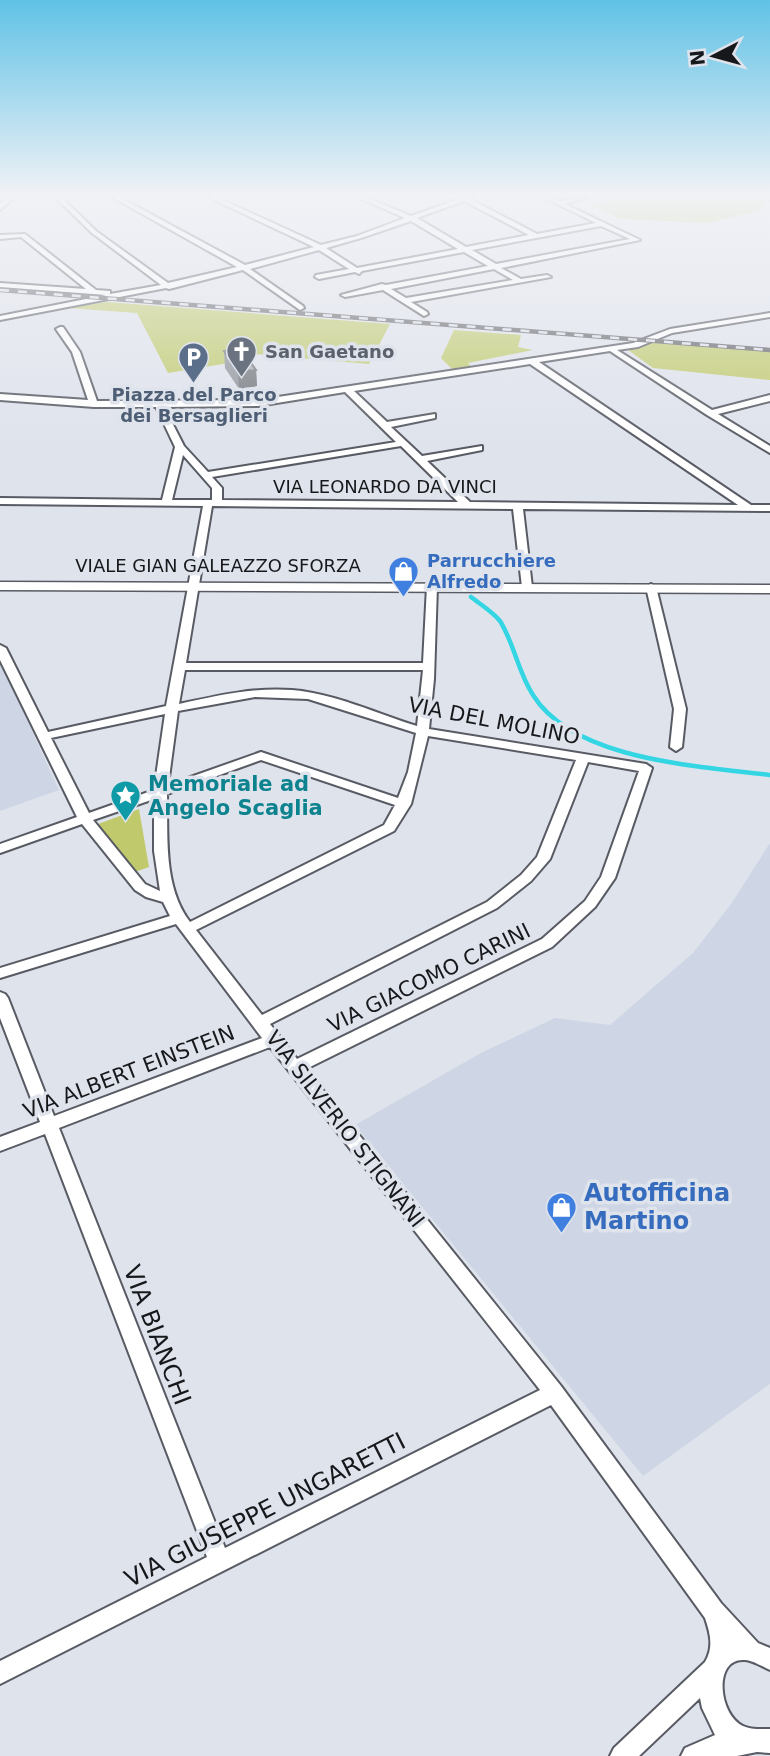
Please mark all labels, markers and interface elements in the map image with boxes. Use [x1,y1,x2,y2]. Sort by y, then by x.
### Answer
north arrow [679,21,749,91]
text: N [685,49,709,67]
church icon: San Gaetano [225,335,259,379]
parking icon: Piazza del Parco dei Bersaglieri [177,340,211,384]
place label: San Gaetano [265,341,394,362]
place label: Piazza del Parco dei Bersaglieri [111,384,277,426]
street label: VIA LEONARDO DA VINCI [273,476,497,497]
place label: Parrucchiere Alfredo [427,550,556,592]
shop icon: Parrucchiere Alfredo [387,554,421,598]
street label: VIALE GIAN GALEAZZO SFORZA [75,555,361,576]
street label: VIA DEL MOLINO [406,693,582,749]
place label: Memoriale ad Angelo Scaglia [148,772,323,820]
place icon: Memoriale ad Angelo Scaglia [108,779,142,823]
street label: VIA GIACOMO CARINI [324,918,534,1038]
street label: VIA ALBERT EINSTEIN [20,1021,238,1123]
street label: VIA SILVERIO STIGNANI [261,1026,429,1232]
place label: Autofficina Martino [584,1179,730,1235]
shop icon: Autofficina Martino [544,1190,578,1234]
street label: VIA BIANCHI [118,1261,196,1409]
street label: VIA GIUSEPPE UNGARETTI [120,1427,410,1593]

